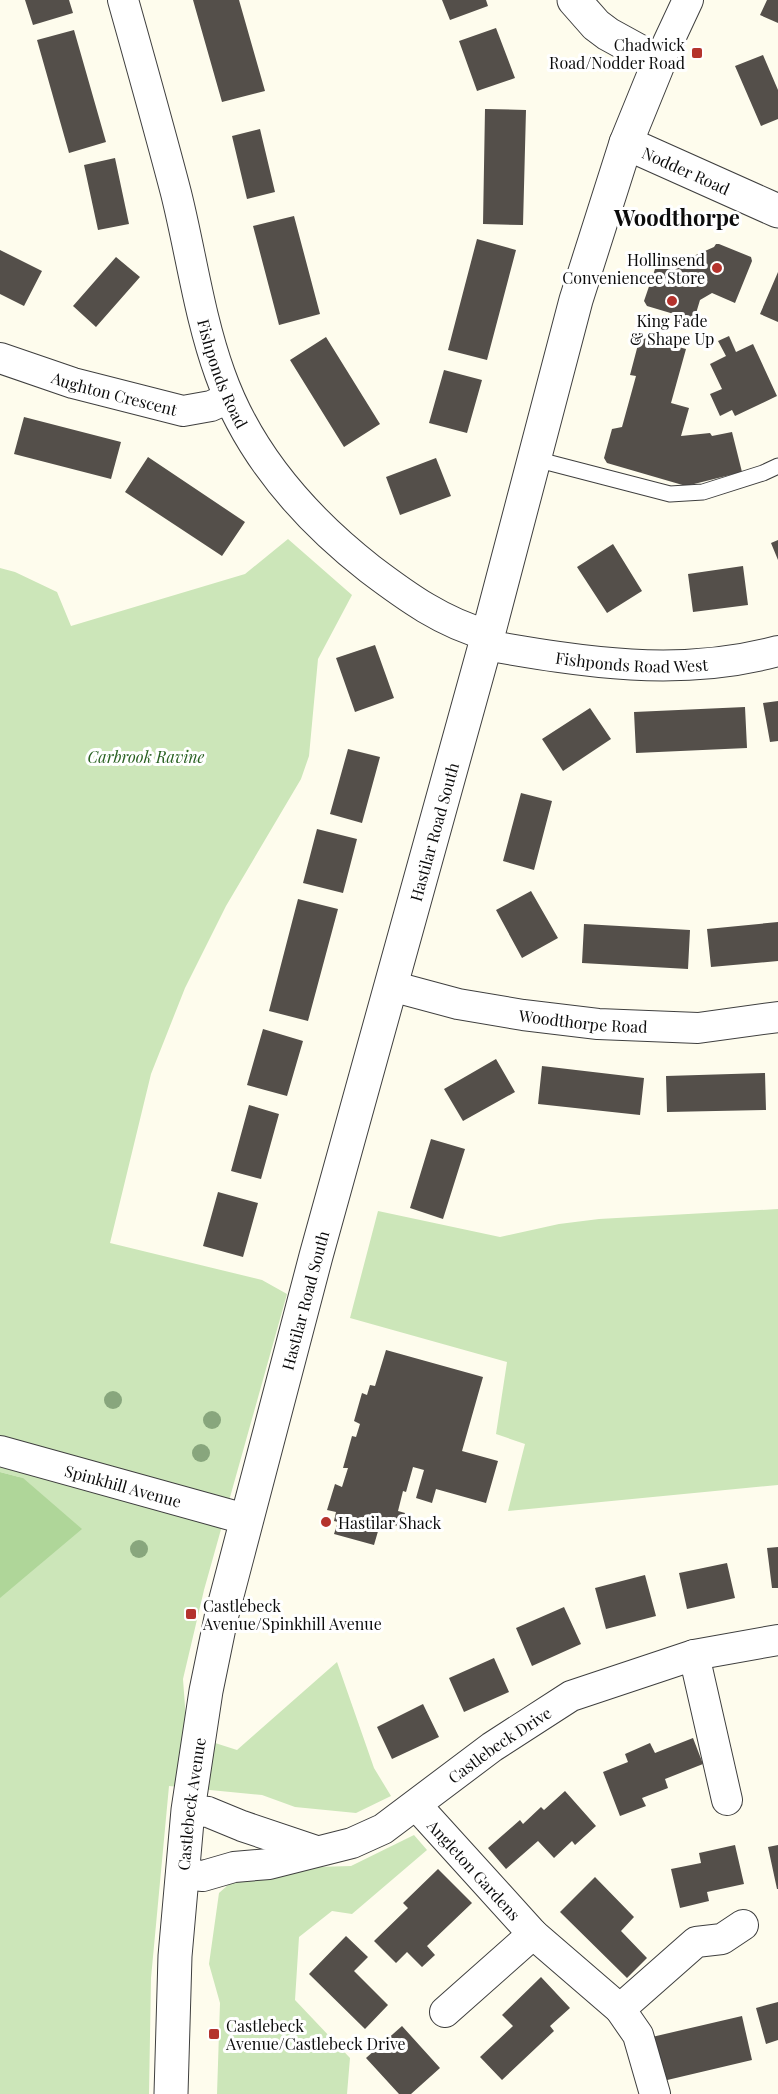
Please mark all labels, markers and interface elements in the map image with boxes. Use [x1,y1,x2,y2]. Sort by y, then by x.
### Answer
place label: Chadwick Road/Nodder Road [549,34,685,73]
marker: Chadwick Road/Nodder Road [690,46,704,60]
street label: Nodder Road [639,141,733,199]
district label: Woodthorpe [613,202,740,232]
place label: Hollinsend Conveniencee Store [562,249,705,288]
marker: Hollinsend Conveniencee Store [710,261,724,275]
marker: King Fade & Shape Up [665,294,679,308]
place label: King Fade & Shape Up [630,310,714,349]
street label: Fishponds Road [194,317,253,432]
street label: Aughton Crescent [48,366,180,420]
street label: Fishponds Road West [554,646,709,676]
park label: Carbrook Ravine [88,746,205,767]
street label: Hastilar Road South [404,759,463,903]
street label: Woodthorpe Road [517,1004,648,1036]
street label: Hastilar Road South [276,1228,333,1372]
street label: Spinkhill Avenue [63,1459,184,1511]
place label: Hastilar Shack [338,1512,442,1533]
marker: Hastilar Shack [319,1515,333,1529]
place label: Castlebeck Avenue/Spinkhill Avenue [202,1595,382,1634]
marker: Castlebeck Avenue/Spinkhill Avenue [184,1607,198,1621]
street label: Castlebeck Drive [443,1701,555,1787]
street label: Castlebeck Avenue [172,1736,209,1871]
street label: Angleton Gardens [423,1814,525,1924]
place label: Castlebeck Avenue/Castlebeck Drive [225,2015,406,2054]
marker: Castlebeck Avenue/Castlebeck Drive [207,2027,221,2041]

